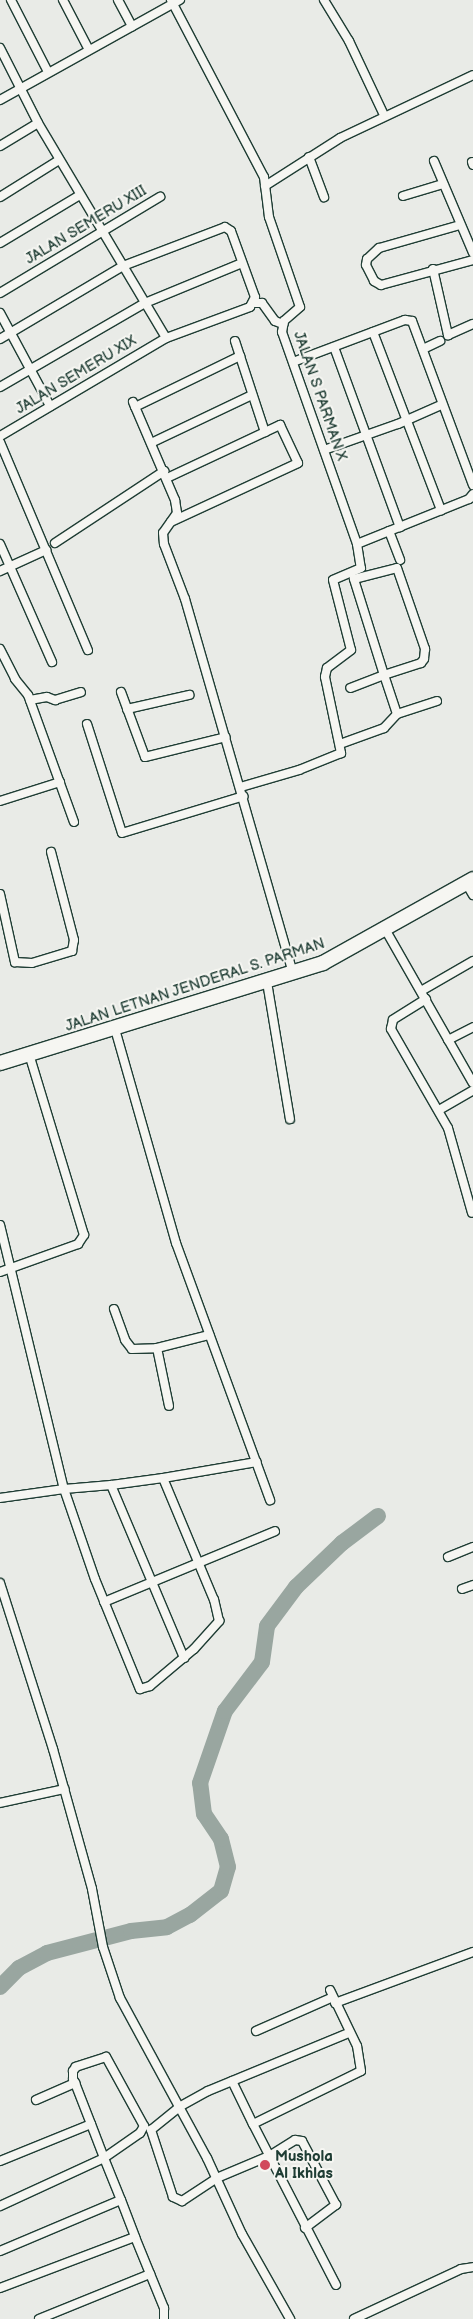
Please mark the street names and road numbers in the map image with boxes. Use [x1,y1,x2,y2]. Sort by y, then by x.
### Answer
street label: JALAN SEMERU XIII [22,181,150,269]
street label: JALAN S PARMAN X [289,328,351,464]
street label: JALAN SEMERU XIX [12,332,140,418]
street label: JALAN LETNAN JENDERAL S. PARMAN [62,934,328,1036]

